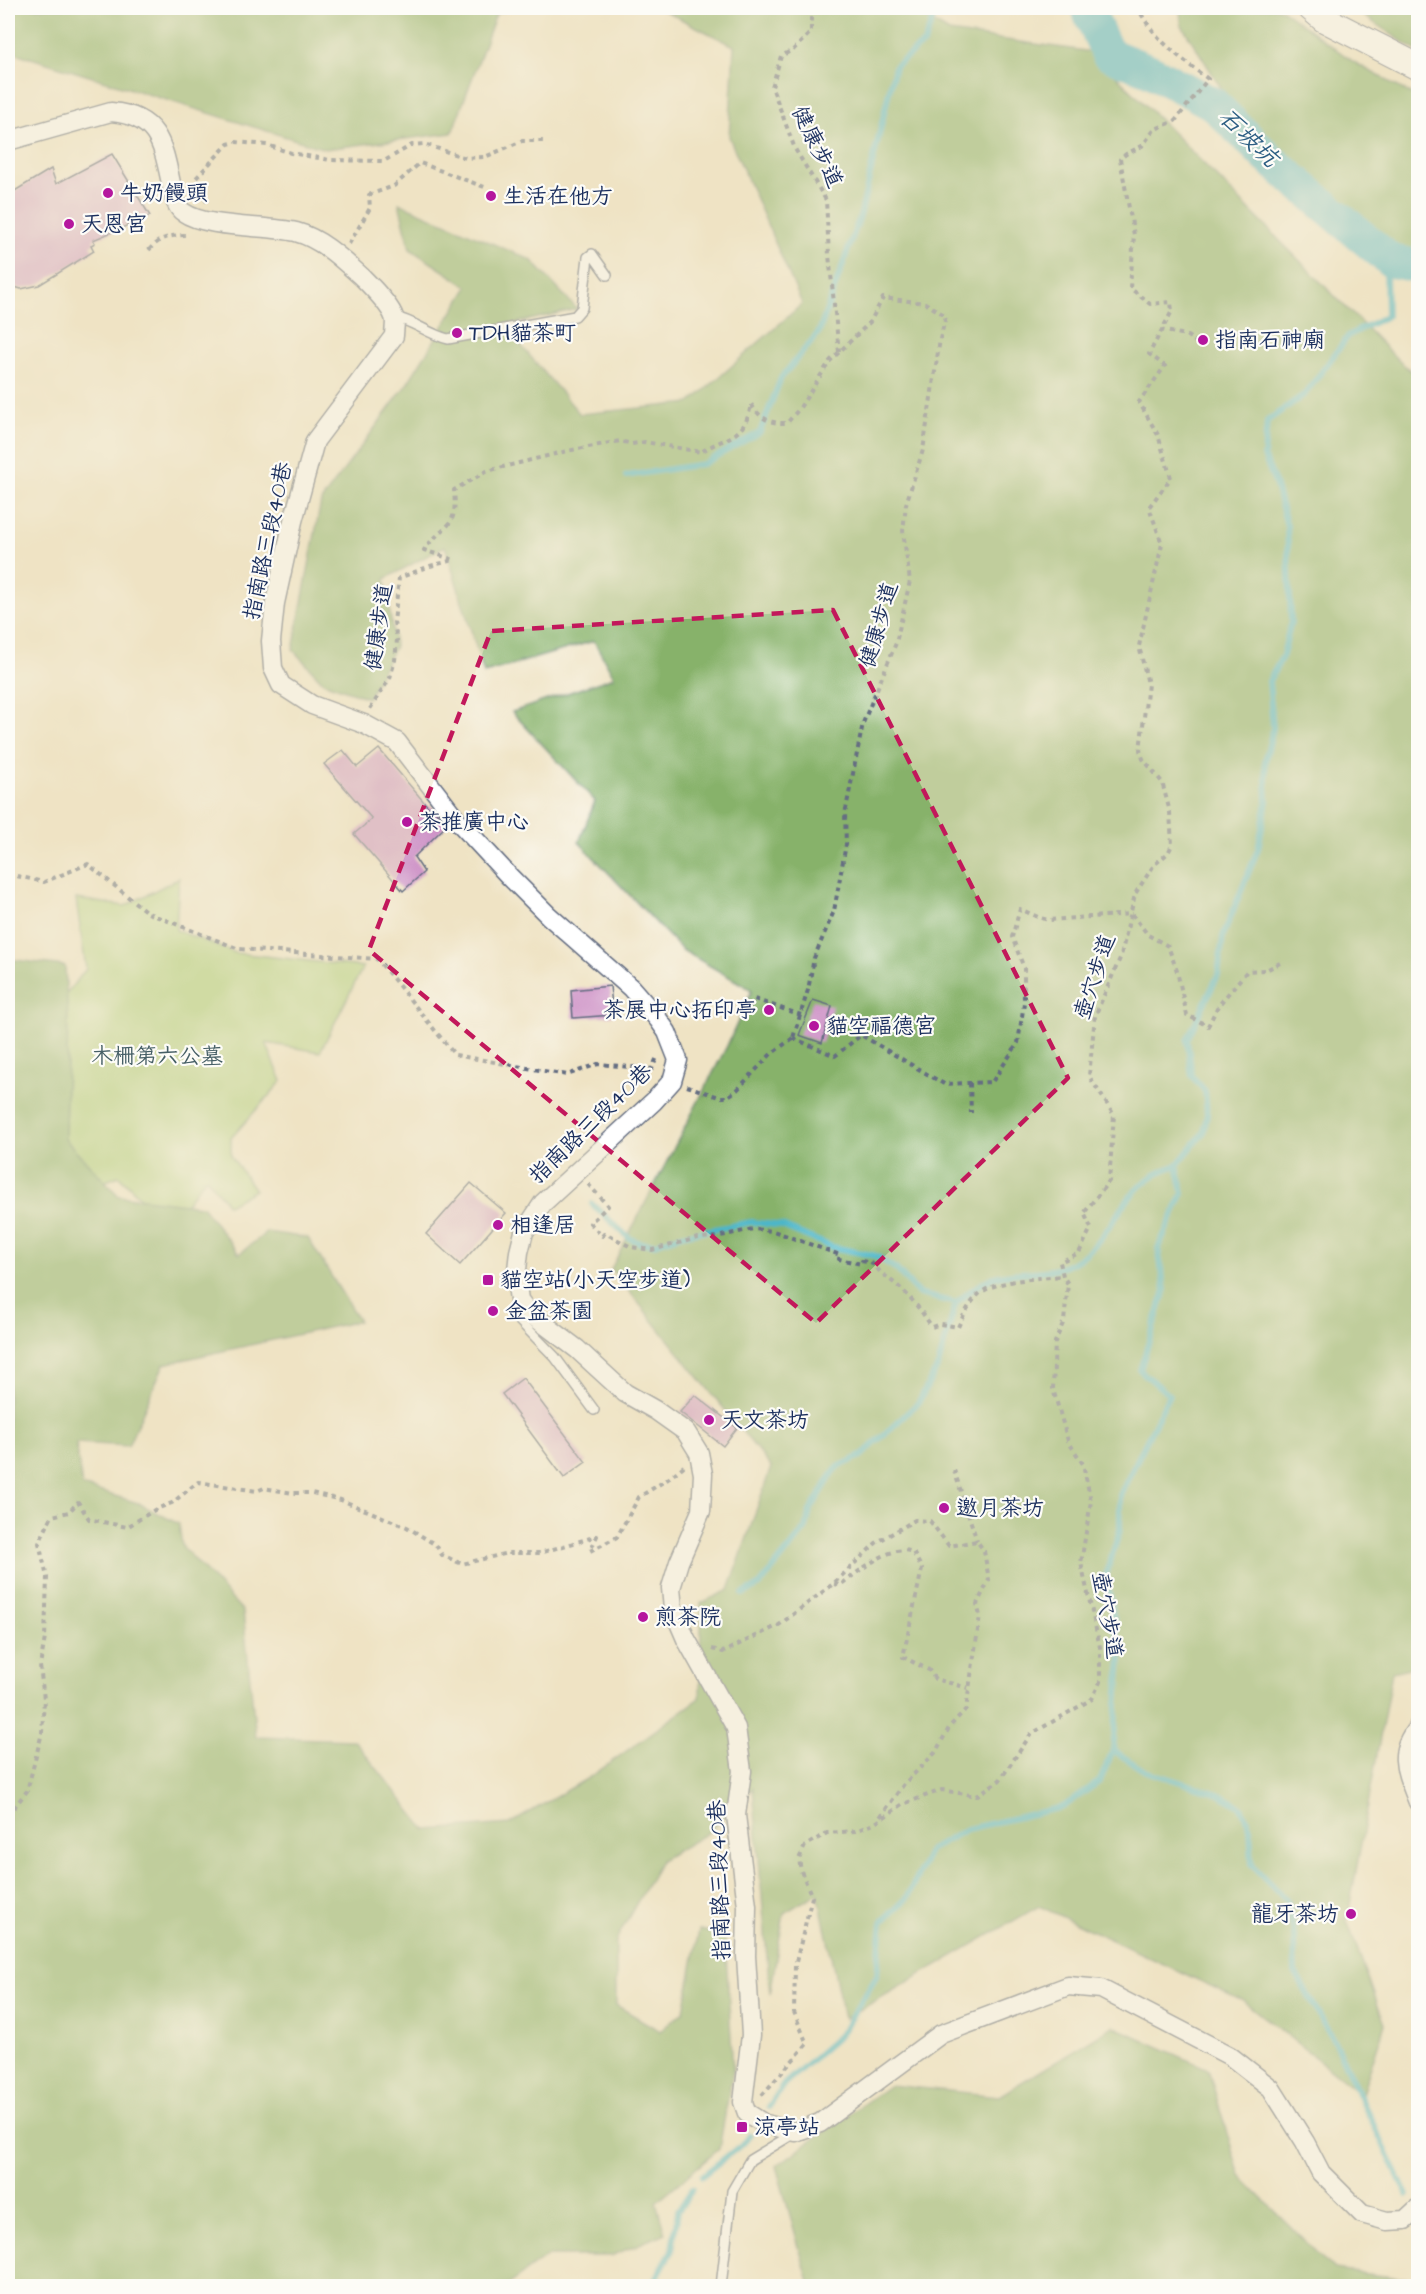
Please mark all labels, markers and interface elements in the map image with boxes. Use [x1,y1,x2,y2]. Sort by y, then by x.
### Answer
street label: 健康步道 [784,101,850,193]
water label: 石坡坑 [1210,101,1288,177]
place label: 牛奶饅頭 [120,178,208,209]
place label: 生活在他方 [503,181,613,212]
marker: 牛奶饅頭 [101,186,115,200]
marker: 生活在他方 [484,189,498,203]
place label: 天恩宮 [81,209,147,240]
marker: 天恩宮 [62,217,76,231]
place label: TDH貓茶町 [469,318,576,349]
place label: 指南石神廟 [1215,325,1325,356]
marker: TDH貓茶町 [450,326,464,340]
marker: 指南石神廟 [1196,333,1210,347]
street label: 指南路三段40巷 [236,459,300,623]
street label: 健康步道 [852,578,906,672]
street label: 健康步道 [358,581,400,673]
place label: 茶推廣中心 [419,807,529,838]
marker: 茶推廣中心 [400,815,414,829]
street label: 壺穴步道 [1067,930,1123,1024]
place label: 茶展中心拓印亭 [603,995,757,1026]
marker: 茶展中心拓印亭 [762,1003,776,1017]
place label: 貓空福德宮 [826,1011,936,1042]
marker: 貓空福德宮 [807,1019,821,1033]
park label: 木柵第六公墓 [91,1041,223,1072]
street label: 指南路三段40巷 [522,1057,660,1191]
place label: 相逢居 [510,1210,576,1241]
marker: 相逢居 [491,1218,505,1232]
place label: 貓空站(小天空步道) [500,1265,691,1296]
marker: 貓空站(小天空步道) [481,1273,495,1287]
place label: 金盆茶園 [505,1296,593,1327]
marker: 金盆茶園 [486,1304,500,1318]
place label: 天文茶坊 [721,1405,809,1436]
marker: 天文茶坊 [702,1413,716,1427]
place label: 邀月茶坊 [956,1493,1044,1524]
marker: 邀月茶坊 [937,1501,951,1515]
street label: 壺穴步道 [1084,1569,1130,1661]
place label: 煎茶院 [655,1602,721,1633]
marker: 煎茶院 [636,1610,650,1624]
street label: 指南路三段40巷 [702,1799,738,1961]
place label: 龍牙茶坊 [1251,1899,1339,1930]
marker: 龍牙茶坊 [1344,1907,1358,1921]
place label: 涼亭站 [754,2112,820,2143]
marker: 涼亭站 [735,2120,749,2134]

